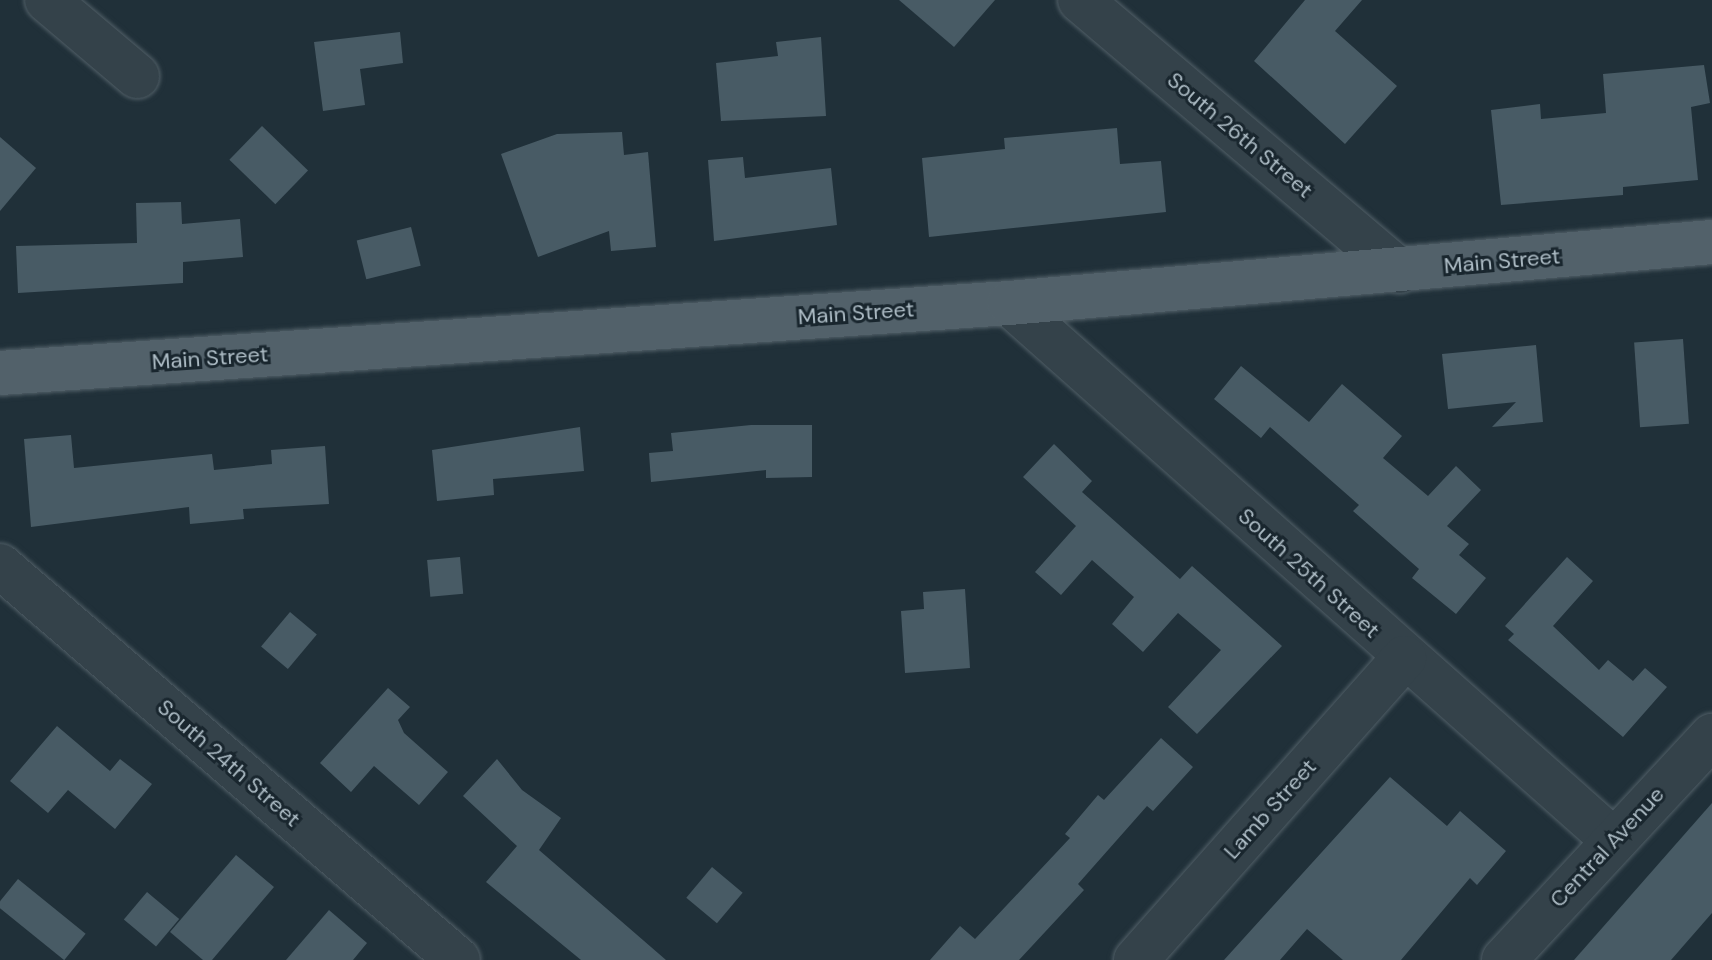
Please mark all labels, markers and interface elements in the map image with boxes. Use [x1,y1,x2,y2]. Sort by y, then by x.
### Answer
street label: South 26th Street [1162,67,1318,203]
street label: Main Street [1443,243,1561,279]
street label: Main Street [797,296,915,330]
street label: Main Street [151,341,269,375]
street label: South 25th Street [1233,503,1385,643]
street label: South 24th Street [152,694,306,832]
street label: Lamb Street [1218,754,1322,864]
street label: Central Avenue [1544,781,1670,913]

